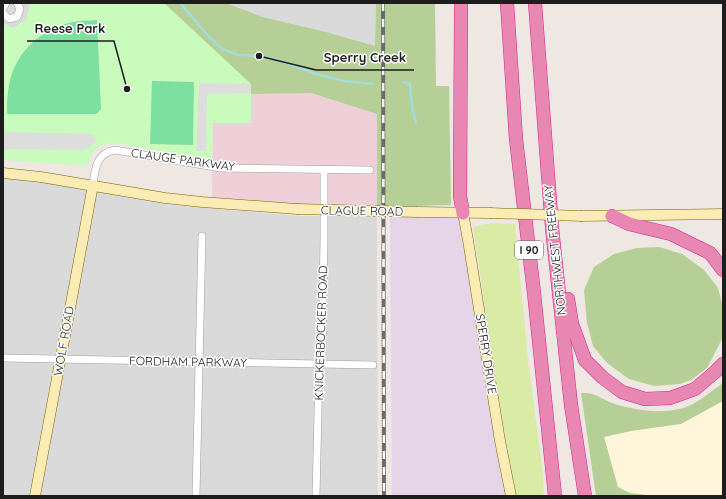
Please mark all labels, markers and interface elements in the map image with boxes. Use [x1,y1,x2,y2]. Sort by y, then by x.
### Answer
callout: Reese Park [27,16,114,41]
text: Reese Park [35,20,105,36]
callout: Sperry Creek [316,45,414,70]
text: Sperry Creek [324,49,406,65]
street label: CLAUGE PARKWAY [130,145,236,174]
street label: NORTHWEST FREEWAY [540,184,569,316]
street label: CLAGUE ROAD [321,202,404,219]
road number: I 90 [515,241,543,259]
street label: KNICKERBOCKER ROAD [311,265,330,401]
street label: WOLF ROAD [50,304,77,377]
street label: SPERRY DRIVE [473,313,500,395]
street label: FORDHAM PARKWAY [129,353,247,370]

